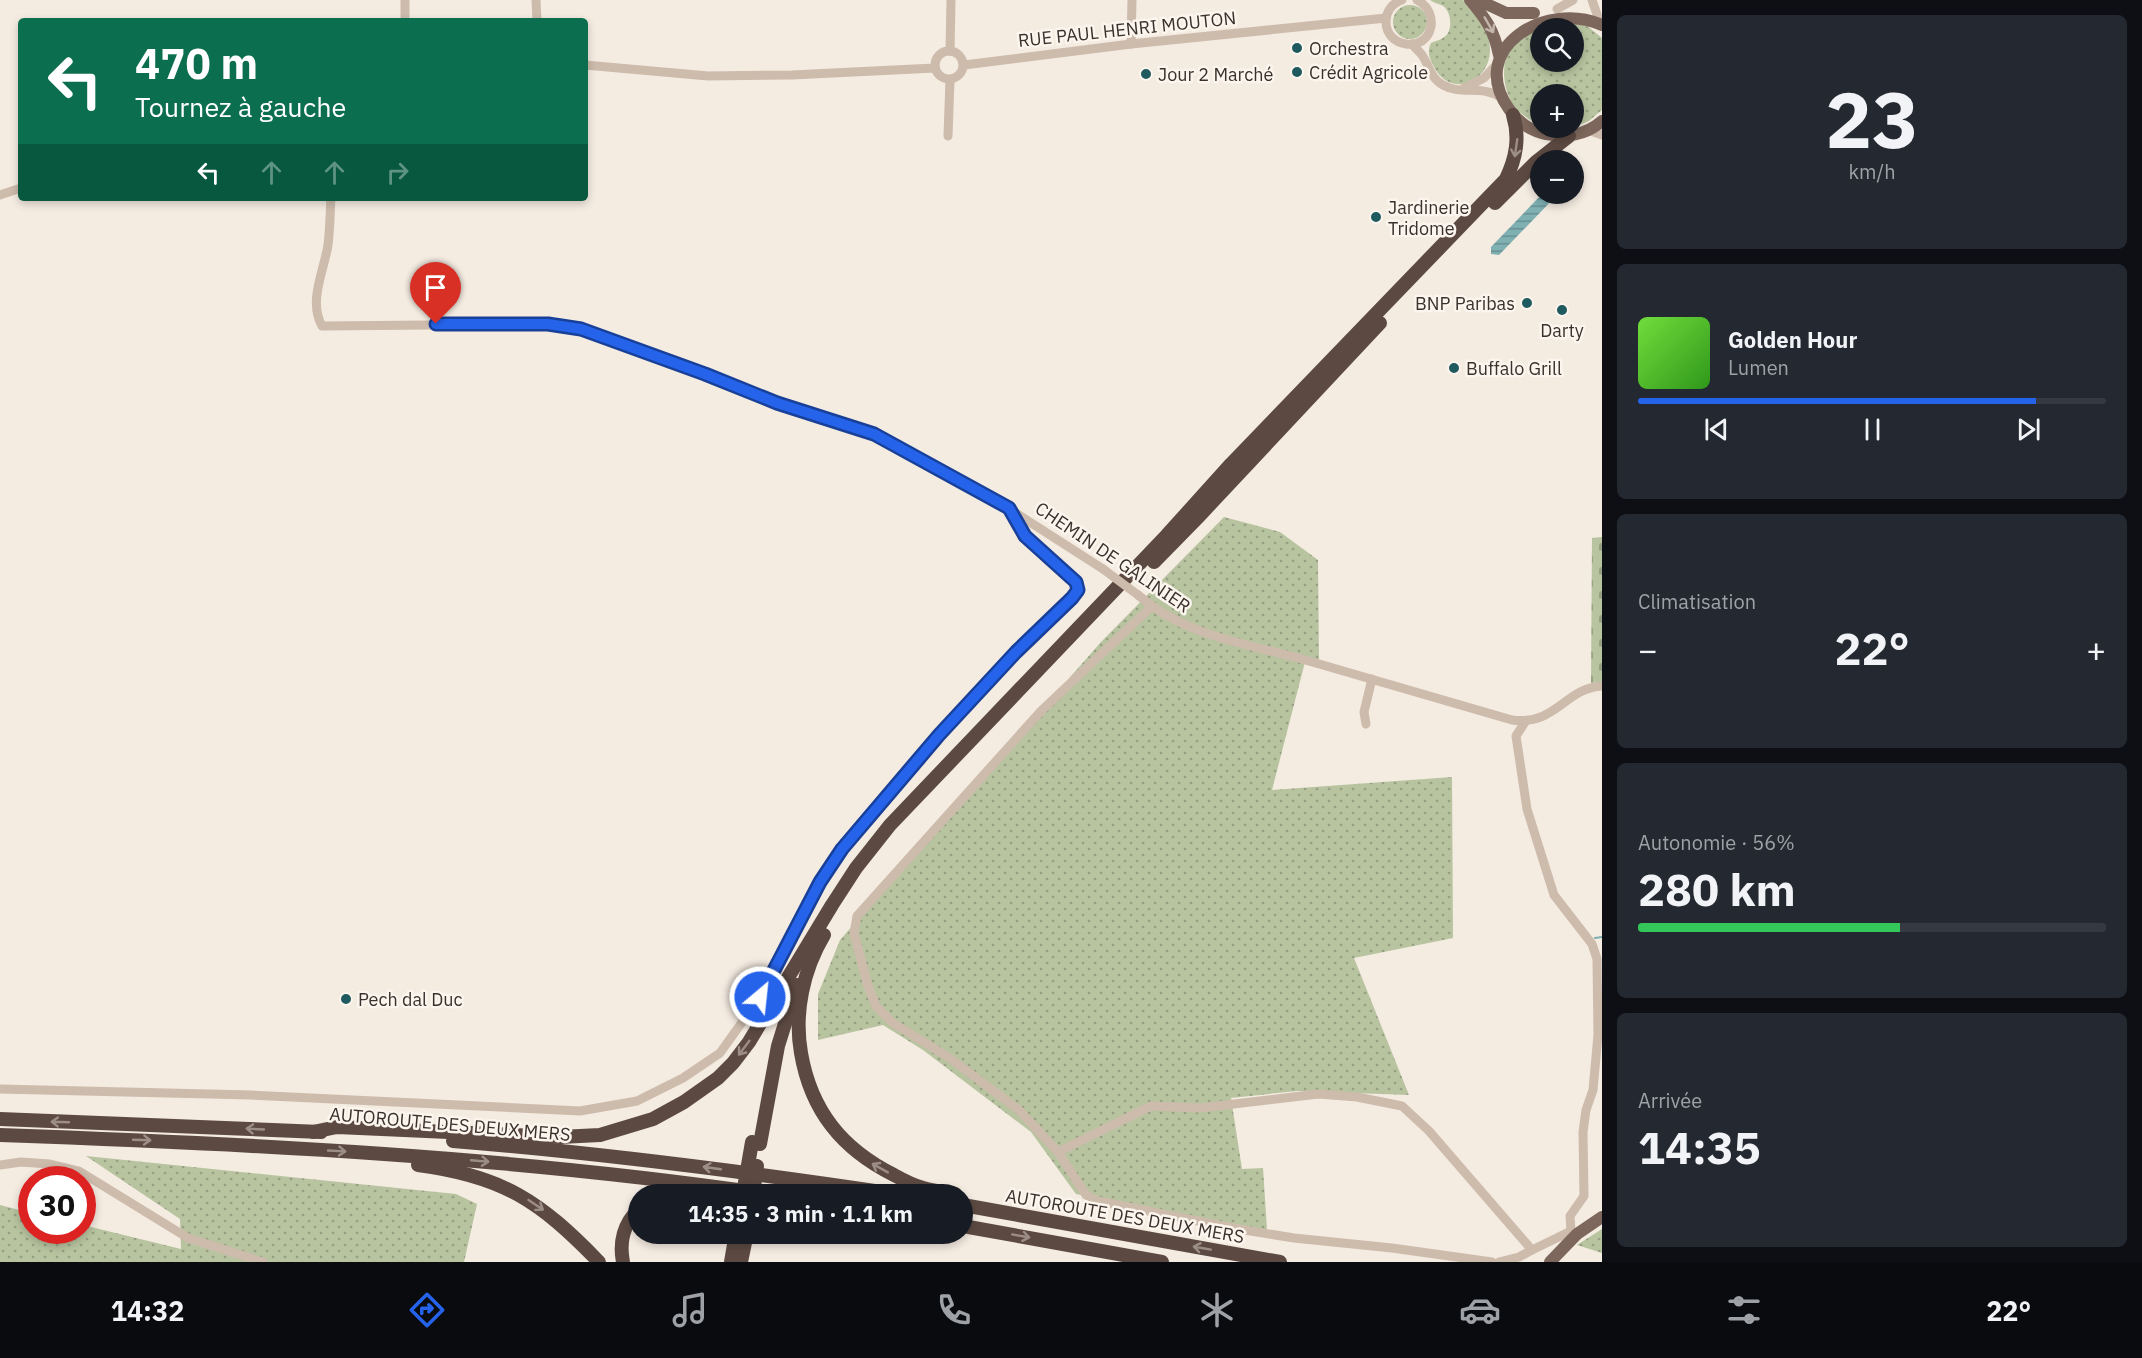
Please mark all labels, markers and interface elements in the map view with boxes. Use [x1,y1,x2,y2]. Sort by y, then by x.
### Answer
street label: RUE PAUL HENRI MOUTON [1017,6,1237,52]
one-way arrow [1483,16,1495,33]
map controls [1530,18,1584,204]
button: search [1530,18,1584,72]
text: 470 m [135,36,258,91]
place label: Orchestra [1309,37,1389,60]
marker: Orchestra [1290,41,1304,55]
icon: left [36,42,114,120]
place label: Crédit Agricole [1309,61,1428,84]
place label: Jour 2 Marché [1158,63,1273,86]
marker: Crédit Agricole [1290,65,1304,79]
marker: Jour 2 Marché [1139,67,1153,81]
text: 23 [1825,68,1919,169]
button: + [1530,84,1584,138]
text: Tournez à gauche [135,89,346,124]
one-way arrow [1510,137,1521,157]
button: − [1530,150,1584,204]
icon: left [192,156,225,189]
icon: ahead [255,156,288,189]
icon: ahead [318,156,351,189]
icon: right [381,156,414,189]
text: km/h [1848,158,1896,185]
place label: Jardinerie Tridome [1388,196,1469,240]
marker: Jardinerie Tridome [1369,210,1383,224]
pin [410,262,461,324]
icon: arrive [419,271,452,304]
place label: BNP Paribas [1415,292,1515,315]
marker: BNP Paribas [1520,296,1534,310]
marker: Darty [1555,303,1569,317]
place label: Darty [1540,319,1584,342]
text: Golden Hour [1728,325,1857,354]
text: Lumen [1728,354,1789,381]
place label: Buffalo Grill [1466,357,1562,380]
marker: Buffalo Grill [1447,361,1461,375]
icon: previous [1700,413,1733,446]
icon: pause [1856,413,1889,446]
icon: next [2012,413,2045,446]
street label: CHEMIN DE GALINIER [1031,497,1195,617]
text: Climatisation [1638,588,1756,615]
text: 22° [1834,619,1910,677]
text: − [1638,628,1658,671]
text: + [2086,628,2106,671]
text: Autonomie · 56% [1638,829,1795,856]
text: 280 km [1638,860,1796,918]
position arrow [728,965,792,1029]
place label: Pech dal Duc [358,988,463,1011]
marker: Pech dal Duc [339,992,353,1006]
one-way arrow [738,1039,751,1055]
text: Arrivée [1638,1087,1702,1114]
street label: AUTOROUTE DES DEUX MERS [328,1102,572,1146]
one-way arrow [50,1116,70,1127]
text: 14:35 [1638,1118,1761,1176]
one-way arrow [245,1123,265,1135]
one-way arrow [132,1134,152,1145]
one-way arrow [326,1145,346,1156]
one-way arrow [470,1156,490,1167]
one-way arrow [703,1162,723,1173]
one-way arrow [872,1162,889,1174]
speed limit sign: 30 [18,1166,96,1244]
street label: AUTOROUTE DES DEUX MERS [1004,1184,1246,1248]
one-way arrow [527,1199,544,1211]
text: 14:35 · 3 min · 1.1 km [688,1199,913,1228]
one-way arrow [1010,1231,1030,1242]
one-way arrow [1192,1242,1212,1253]
icon: directions [406,1289,448,1331]
icon: music [669,1289,711,1331]
icon: phone [933,1289,975,1331]
icon: climate [1196,1289,1238,1331]
icon: car [1459,1289,1501,1331]
icon: filters [1723,1289,1765,1331]
text: 14:32 [111,1293,184,1328]
text: 22° [1986,1293,2031,1328]

